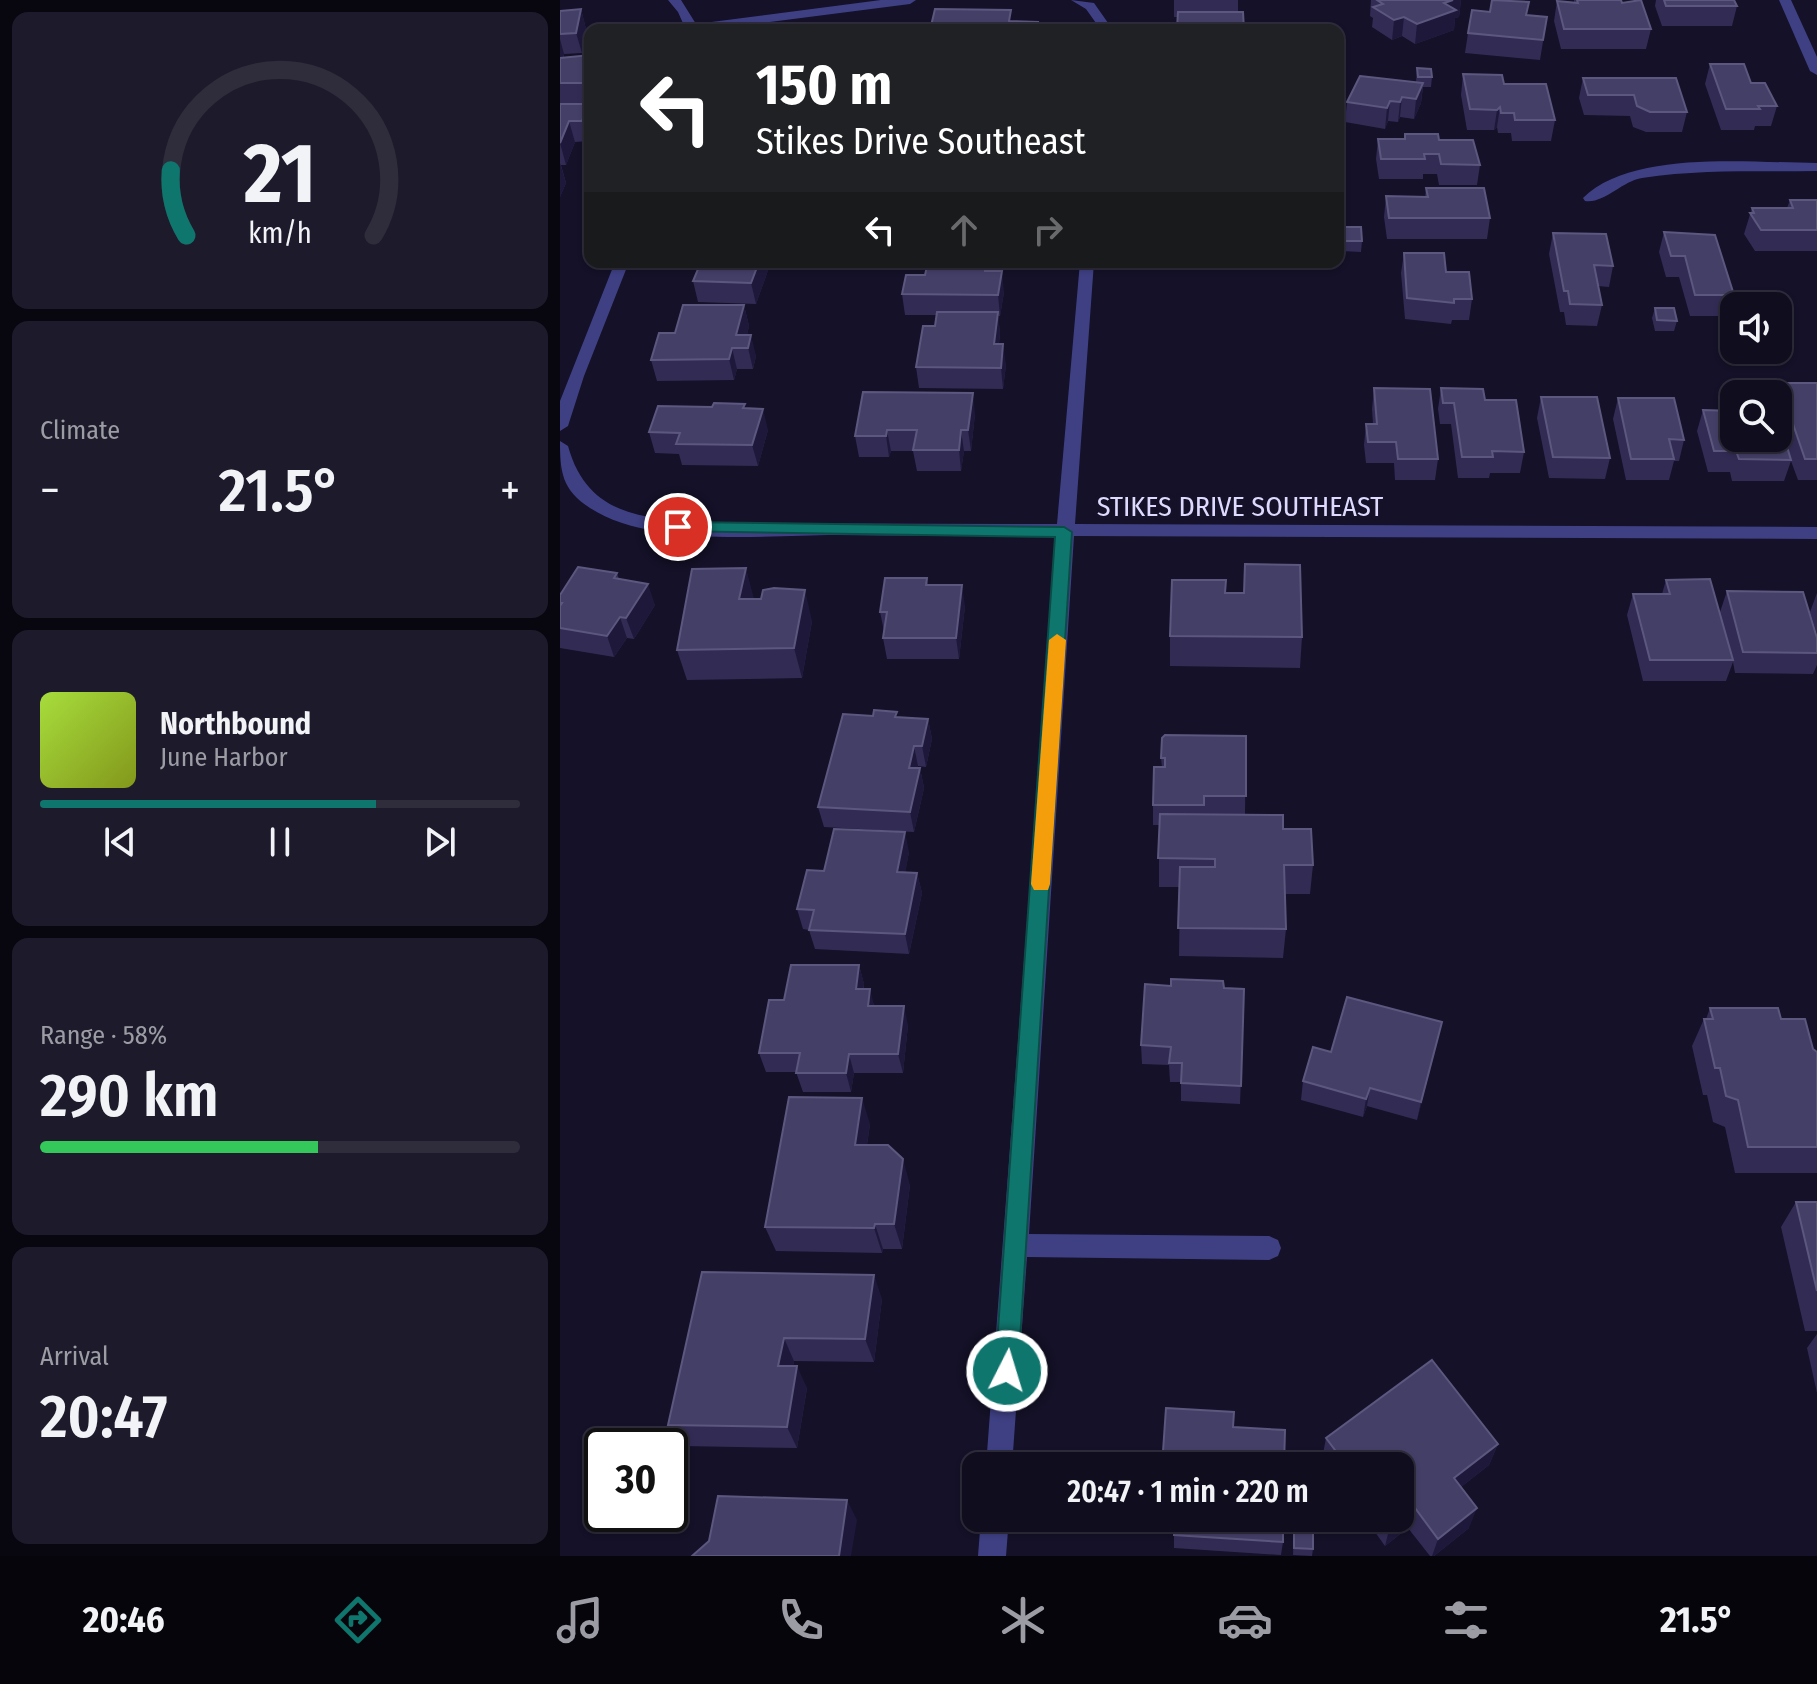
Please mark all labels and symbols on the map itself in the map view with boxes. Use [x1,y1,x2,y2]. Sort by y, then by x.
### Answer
street label: STIKES DRIVE SOUTHEAST [1097,490,1383,523]
pin [644,493,712,561]
position arrow [965,1329,1049,1413]
speed limit sign: 30 [584,1428,688,1532]

